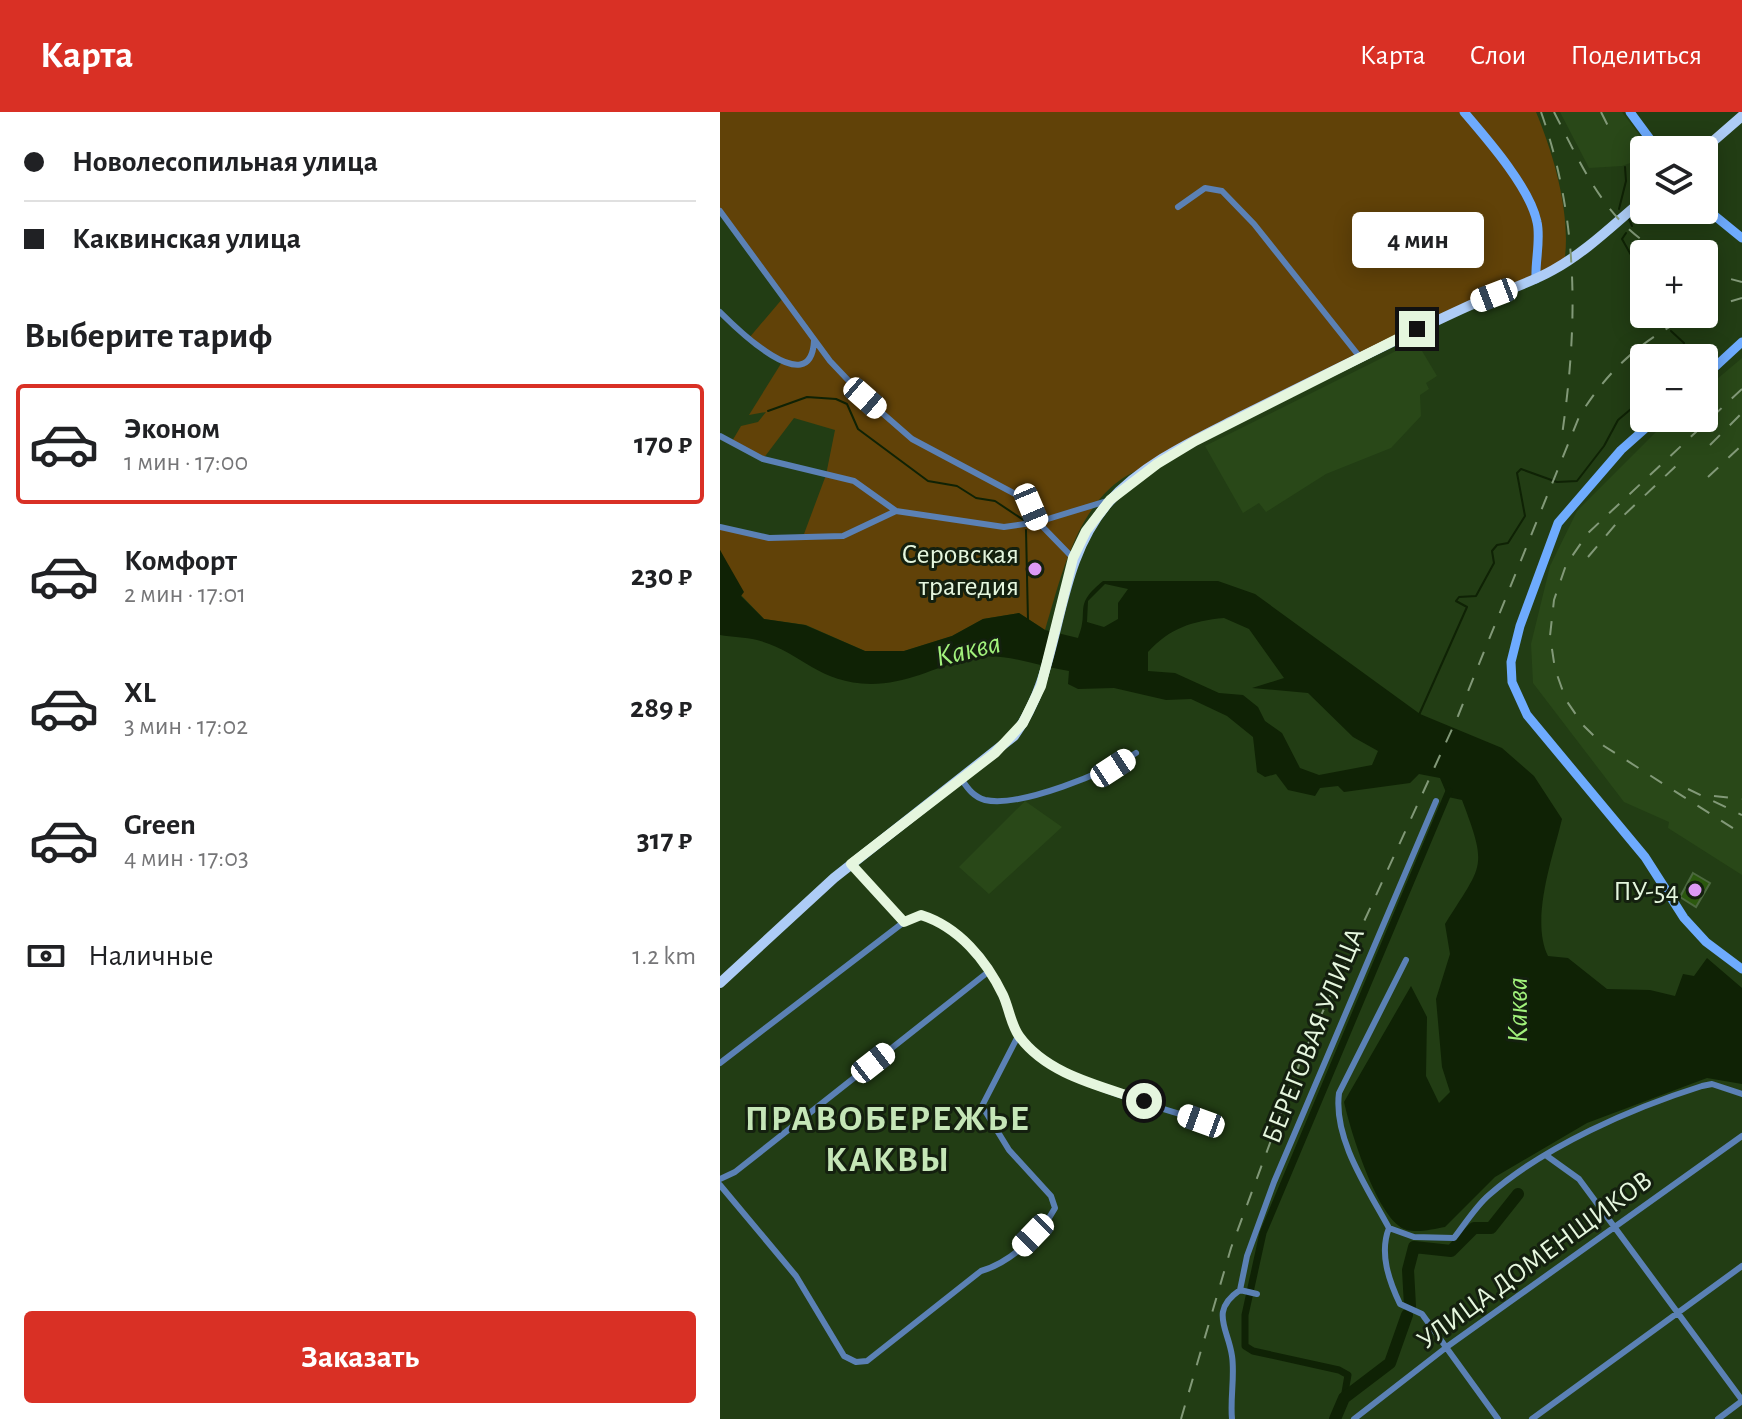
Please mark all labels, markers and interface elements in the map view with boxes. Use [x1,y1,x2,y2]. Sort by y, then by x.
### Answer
text: Карта [40,37,133,75]
text: Карта [1360,42,1426,70]
text: Слои [1470,42,1526,70]
text: Поделиться [1570,42,1702,70]
map controls [1630,136,1718,432]
button: layers [1630,136,1718,224]
text: Новолесопильная улица [72,147,378,177]
callout: 4 мин [1351,213,1483,269]
text: Каквинская улица [72,224,301,254]
text: 4 мин [1387,227,1449,253]
button: + [1630,240,1718,328]
car [1467,275,1521,315]
route end [1399,311,1435,347]
text: Выберите тариф [24,318,272,354]
button: − [1630,344,1718,432]
car [839,373,891,423]
icon: car [28,408,100,480]
text: Эконом [124,414,220,444]
text: 170 ₽ [634,429,692,459]
text: 1 мин · 17:00 [124,449,248,475]
car [1011,480,1051,534]
icon: car [28,540,100,612]
place label: Серовская трагедия [902,541,1019,601]
text: Комфорт [124,546,237,576]
marker: Серовская трагедия [1026,560,1044,578]
text: 230 ₽ [631,561,692,591]
text: 2 мин · 17:01 [124,581,246,607]
water label: Каква [933,628,1004,672]
icon: car [28,672,100,744]
text: XL [124,678,156,708]
text: 289 ₽ [630,693,692,723]
text: 3 мин · 17:02 [124,713,248,739]
car [1086,745,1140,791]
icon: car [28,804,100,876]
text: Green [124,810,196,840]
text: 317 ₽ [637,825,692,855]
text: 4 мин · 17:03 [124,845,249,871]
place label: ПУ-54 [1613,878,1679,906]
marker: ПУ-54 [1686,881,1704,899]
street label: БЕРЕГОВАЯ УЛИЦА [1258,924,1370,1148]
icon: cash [24,934,68,978]
text: Наличные [88,941,214,971]
text: 1.2 km [632,943,696,969]
water label: Каква [1503,977,1533,1043]
car [847,1039,899,1087]
route start [1126,1083,1162,1119]
district label: ПРАВОБЕРЕЖЬЕ КАКВЫ [745,1101,1031,1178]
car [1174,1102,1228,1140]
street label: УЛИЦА ДОМЕНЩИКОВ [1413,1166,1658,1355]
car [1008,1209,1058,1261]
button: Заказать [24,1311,696,1403]

